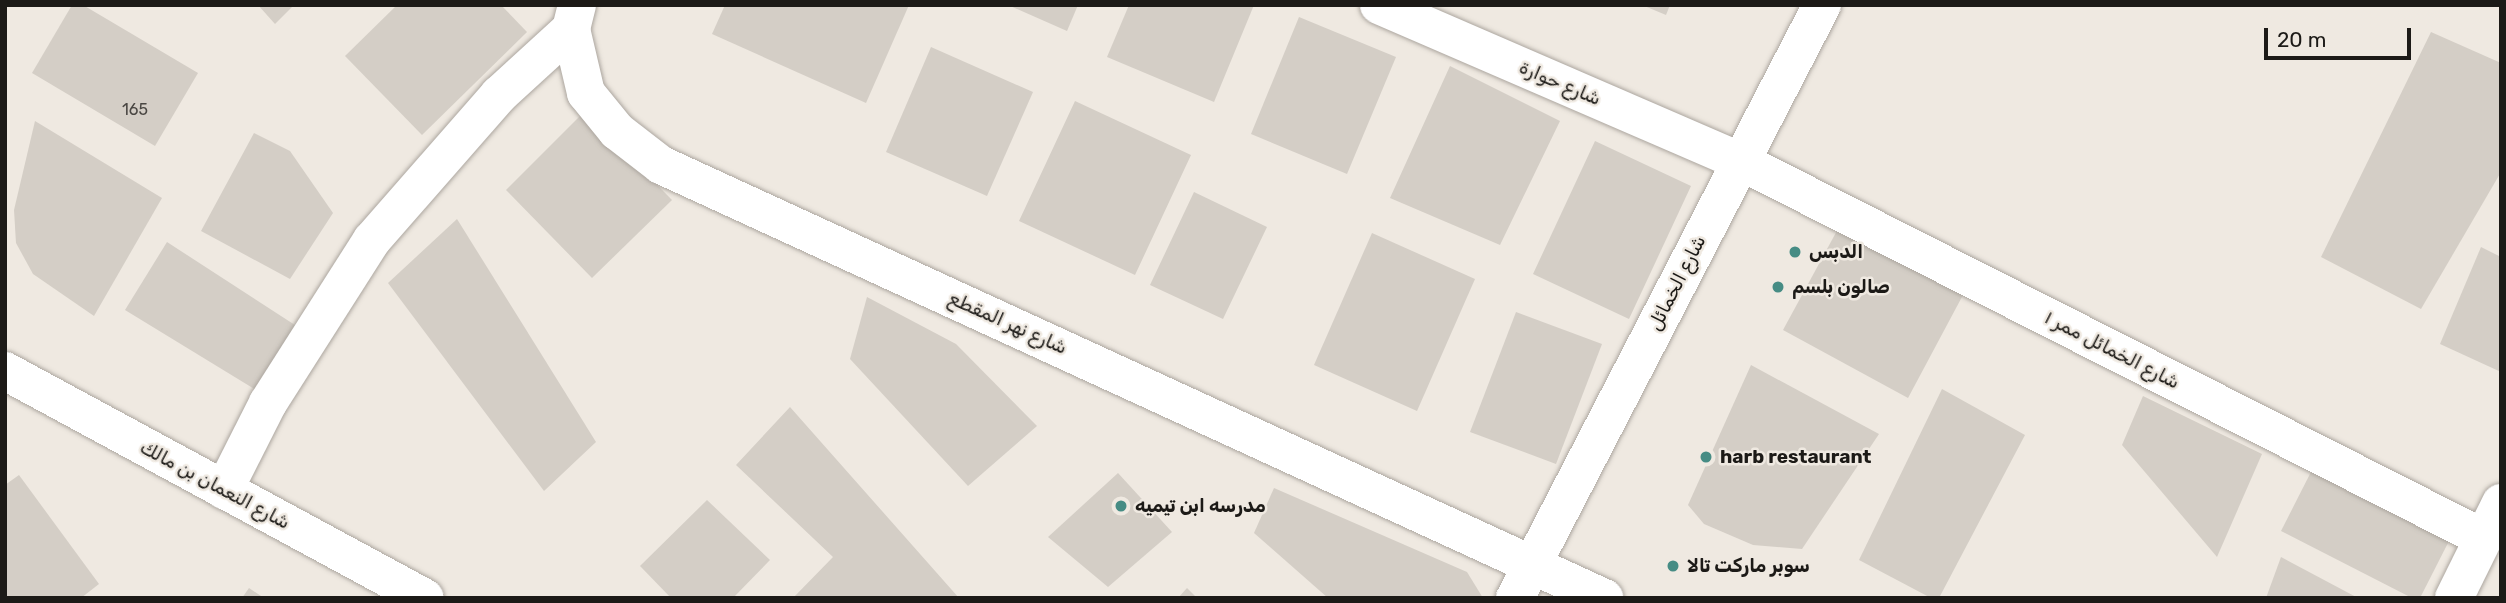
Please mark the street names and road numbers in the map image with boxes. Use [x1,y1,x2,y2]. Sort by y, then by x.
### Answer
street label: شارع حوارة [1516,56,1604,110]
street label: شارع الخمائل [1643,232,1711,334]
street label: شارع نهر المقطع [946,287,1070,359]
street label: شارع الخمائل ممر ١ [2041,306,2183,394]
street label: شارع النعمان بن مالك [136,436,294,534]

